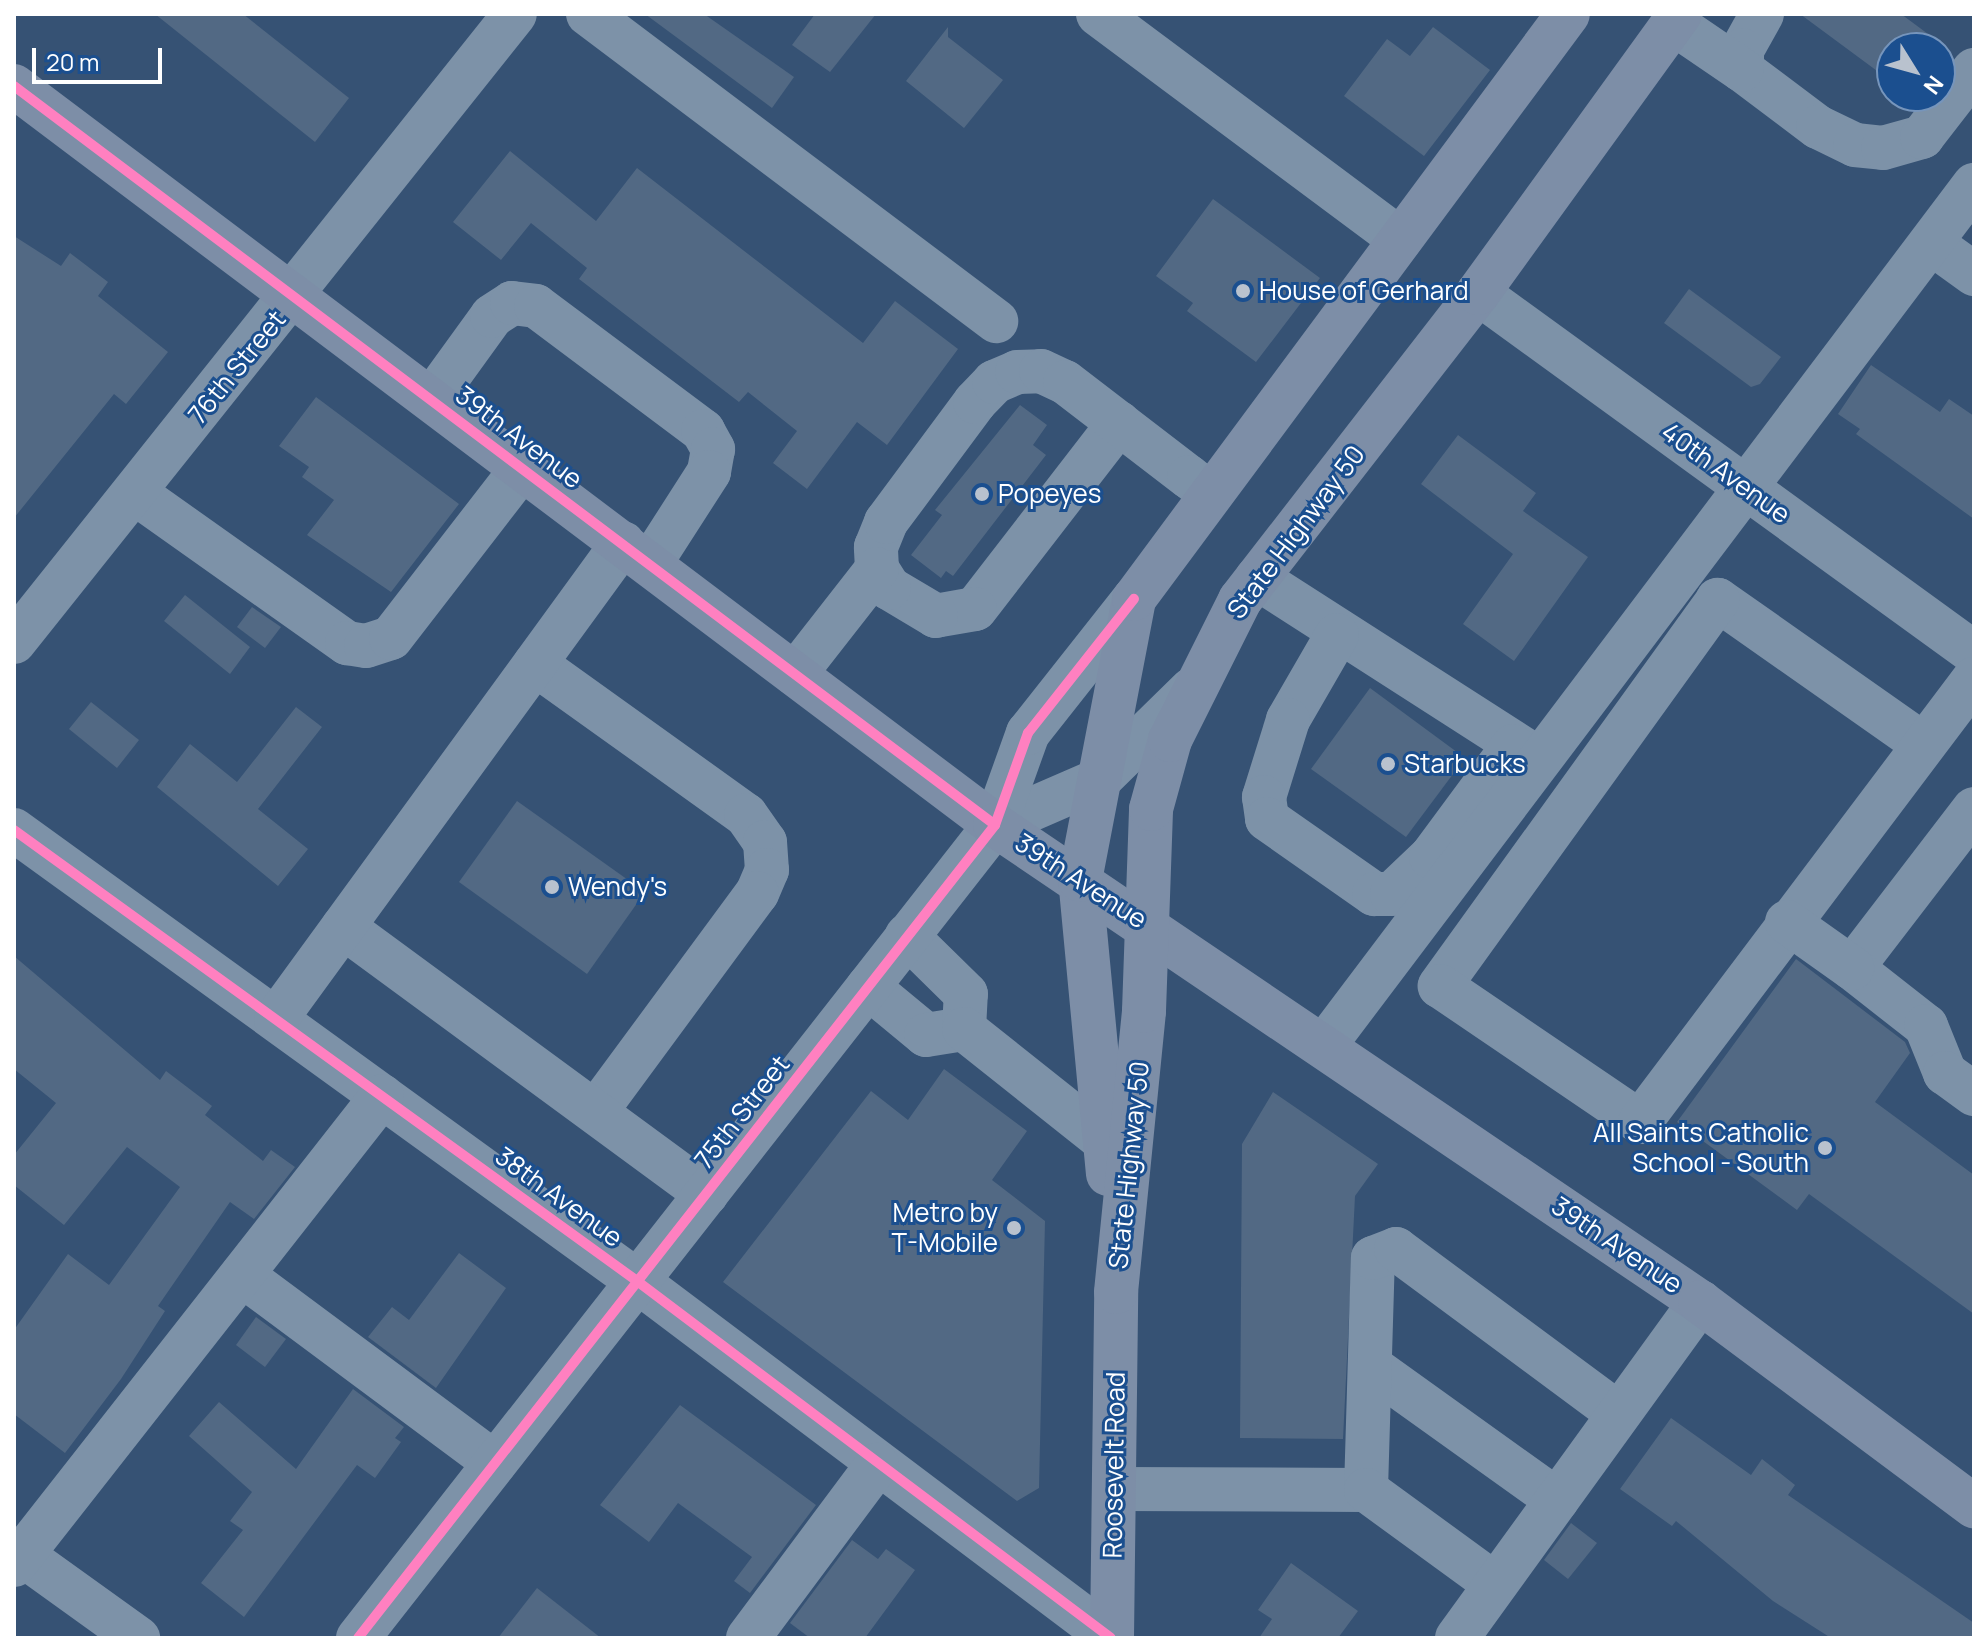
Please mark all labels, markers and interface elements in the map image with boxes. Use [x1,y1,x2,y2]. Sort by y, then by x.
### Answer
scale bar [36,32,166,82]
north arrow [1876,32,1956,112]
text: 20 m [46,45,99,78]
text: N [1917,70,1950,101]
place label: House of Gerhard [1259,275,1469,307]
marker: House of Gerhard [1234,282,1252,300]
street label: 76th Street [182,304,292,430]
street label: 39th Avenue [449,379,589,495]
street label: 40th Avenue [1656,416,1796,530]
street label: State Highway 50 [1221,439,1371,625]
place label: Popeyes [998,478,1101,510]
marker: Popeyes [973,485,991,503]
place label: Starbucks [1404,748,1526,780]
marker: Starbucks [1379,755,1397,773]
street label: 39th Avenue [1009,827,1153,935]
place label: Wendy's [568,871,667,903]
marker: Wendy's [543,878,561,896]
street label: 75th Street [688,1049,796,1175]
street label: State Highway 50 [1103,1060,1155,1270]
place label: All Saints Catholic School - South [1593,1117,1809,1178]
marker: All Saints Catholic School - South [1816,1139,1834,1157]
street label: 38th Avenue [489,1140,629,1254]
street label: 39th Avenue [1546,1190,1688,1300]
place label: Metro by T-Mobile [892,1197,998,1258]
marker: Metro by T-Mobile [1005,1219,1023,1237]
street label: Roosevelt Road [1097,1371,1131,1559]

